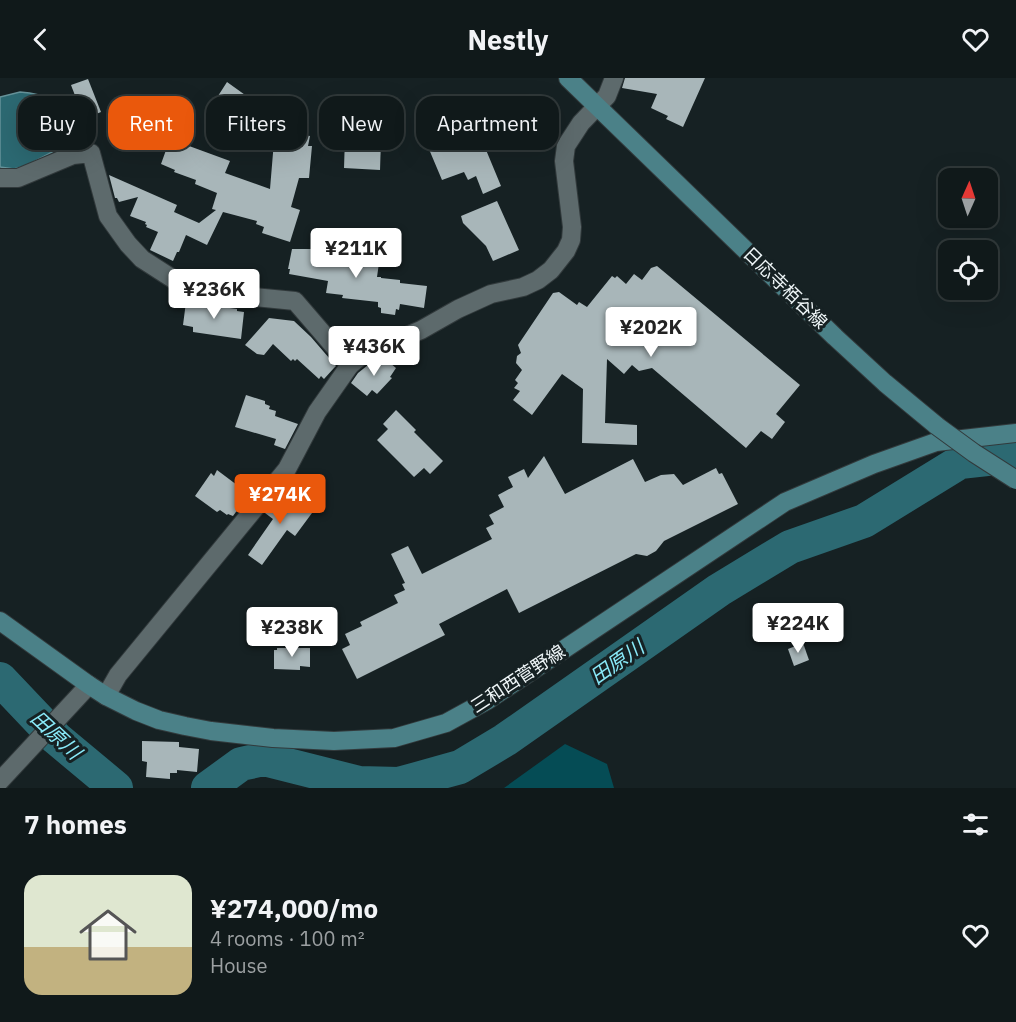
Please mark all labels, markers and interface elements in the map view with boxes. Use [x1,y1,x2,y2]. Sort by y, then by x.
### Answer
text: Nestly [468,22,548,57]
icon: back [24,23,57,56]
icon: heart [959,23,992,56]
chip: Buy [18,96,96,150]
chip: Rent [108,96,194,150]
chip: Filters [206,96,307,150]
chip: New [319,96,404,150]
chip: Apartment [416,96,559,150]
north arrow [938,168,998,228]
map controls [938,168,998,300]
pin: ¥211K [314,228,398,279]
text: ¥211K [325,234,387,261]
button: locate [938,240,998,300]
street label: 日応寺栢谷線 [739,242,832,333]
pin: ¥236K [172,269,256,320]
text: ¥236K [183,275,245,302]
pin: ¥202K [609,307,693,358]
text: ¥202K [620,313,682,340]
pin: ¥436K [332,326,416,377]
text: ¥436K [343,332,405,359]
pin: ¥274K [238,474,322,525]
text: ¥274K [249,480,311,507]
pin: ¥224K [756,603,840,654]
pin: ¥238K [250,607,334,658]
text: ¥224K [767,609,829,636]
text: ¥238K [261,613,323,640]
water label: 田原川 [584,632,651,690]
street label: 三和西菅野線 [466,640,569,718]
water label: 田原川 [25,704,89,766]
text: 7 homes [24,807,127,841]
icon: filters [959,808,992,841]
text: ¥274,000/mo [210,891,378,925]
icon: home [72,899,144,971]
icon: heart [959,919,992,952]
text: 4 rooms · 100 m² [210,925,365,952]
text: House [210,952,267,979]

